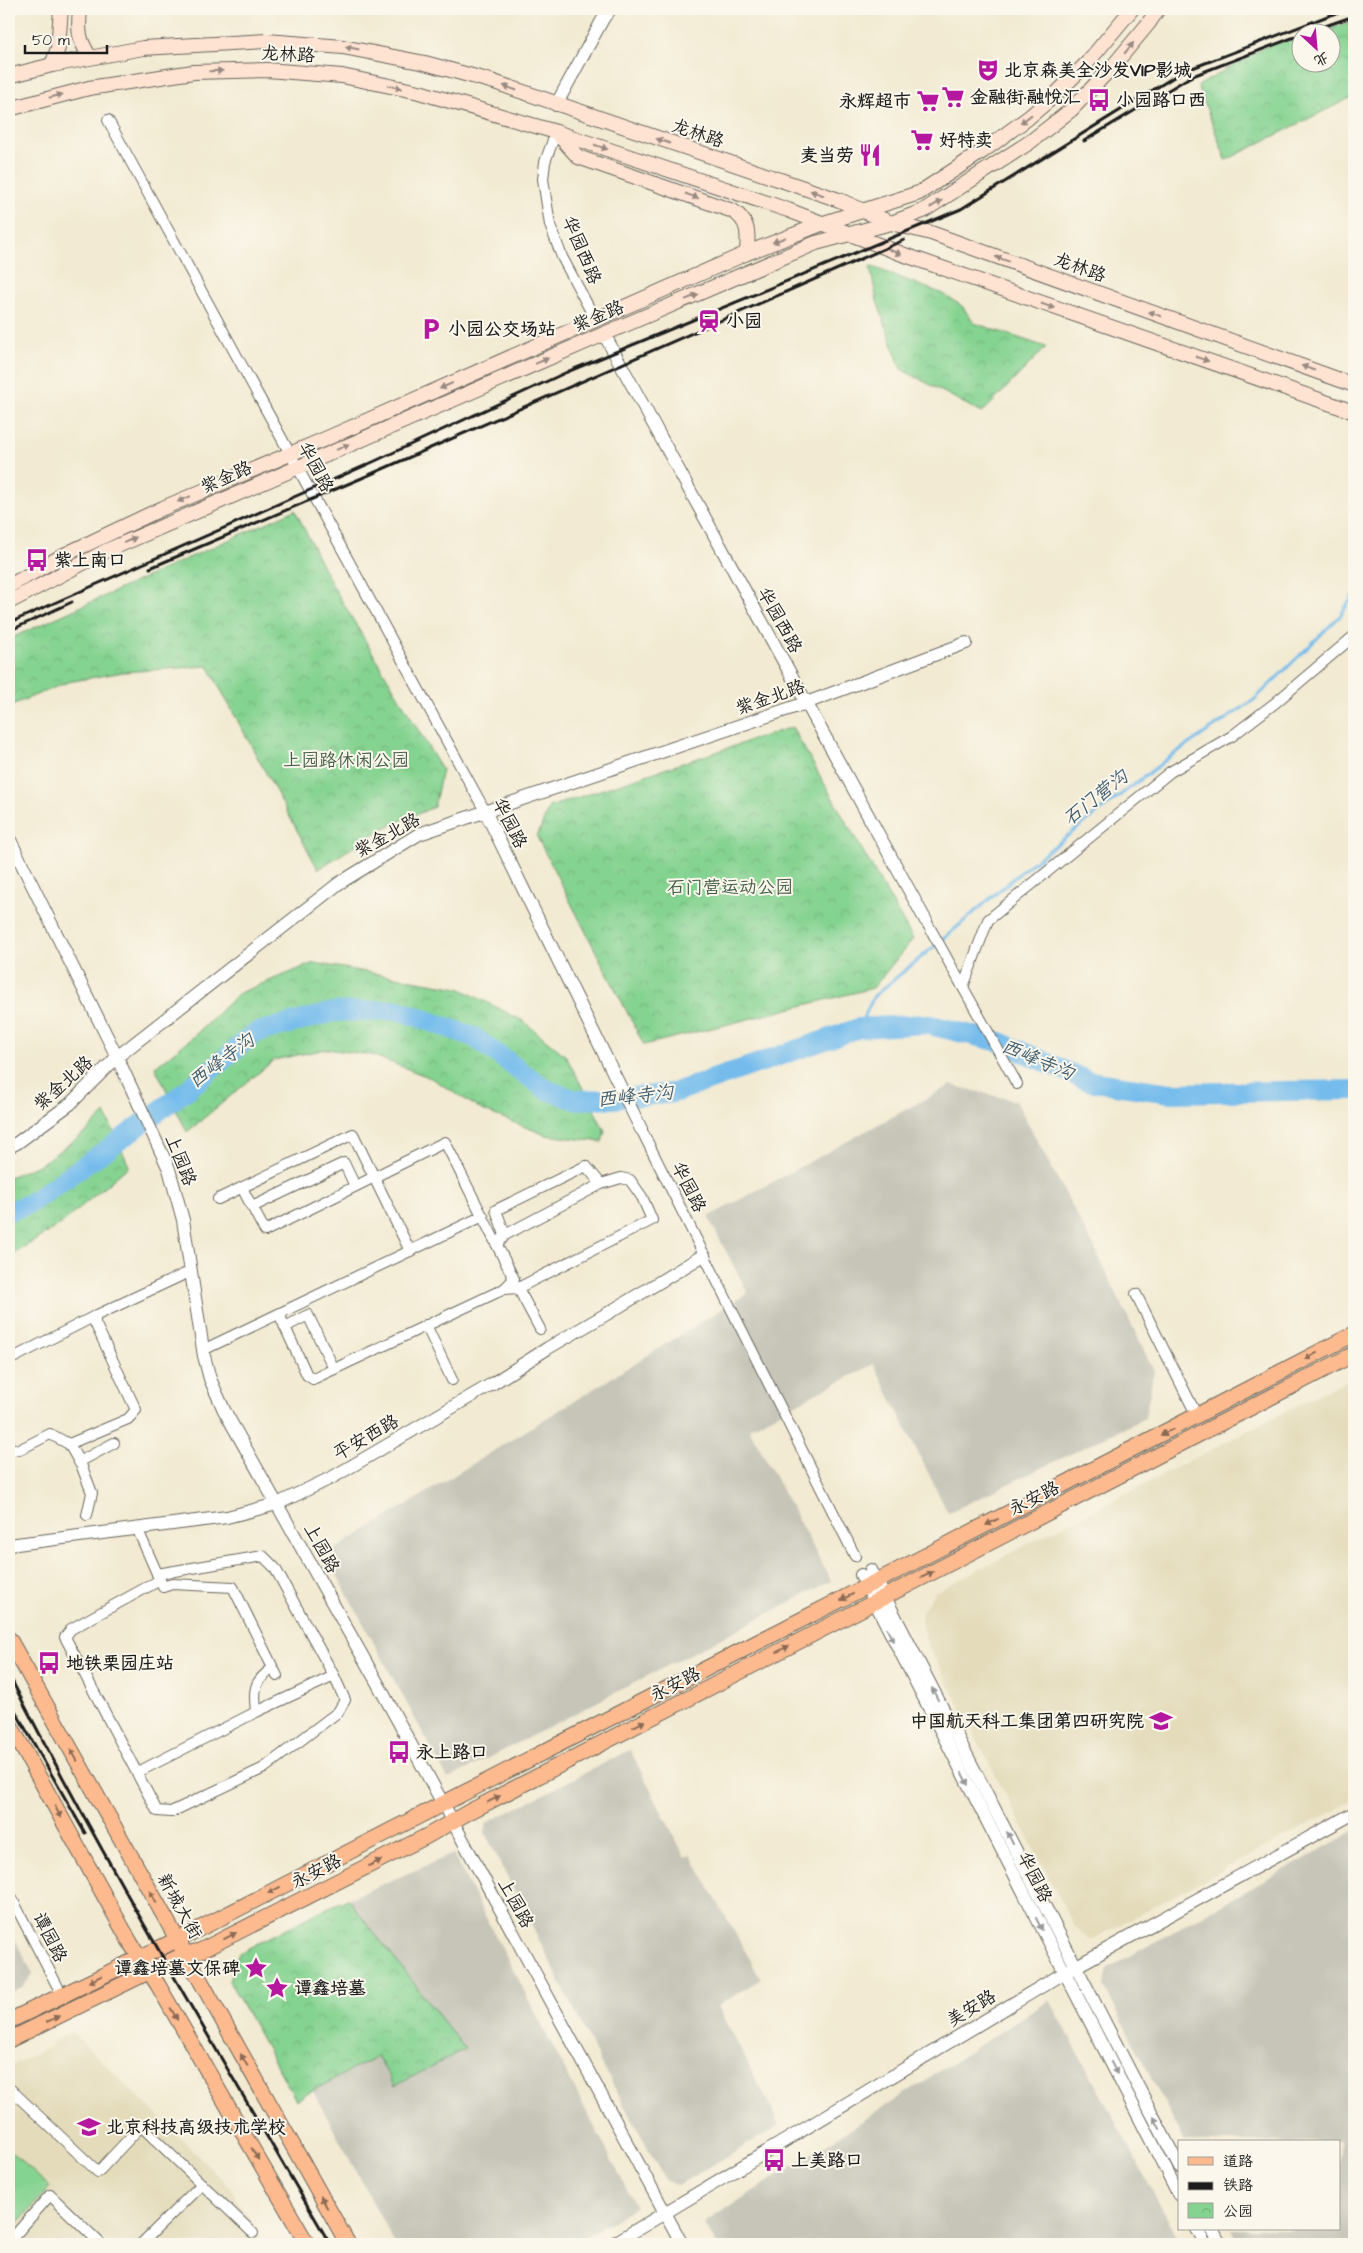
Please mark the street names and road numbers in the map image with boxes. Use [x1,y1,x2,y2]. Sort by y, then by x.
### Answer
street label: 龙林路 [260,41,316,68]
street label: 龙林路 [668,113,727,154]
street label: 华园西路 [556,212,607,288]
street label: 龙林路 [1050,246,1109,288]
street label: 紫金路 [568,294,628,339]
street label: 华园路 [292,438,339,497]
street label: 紫金路 [196,455,256,500]
street label: 华园西路 [751,583,808,658]
street label: 紫金北路 [732,674,808,721]
street label: 华园路 [486,793,533,853]
street label: 紫金北路 [350,807,425,864]
street label: 紫金北路 [28,1050,98,1117]
street label: 上园路 [159,1130,202,1190]
street label: 华园路 [665,1157,712,1217]
street label: 平安西路 [329,1409,404,1466]
street label: 永安路 [1004,1475,1064,1522]
street label: 上园路 [298,1519,346,1578]
street label: 永安路 [645,1661,705,1708]
street label: 华园路 [1011,1847,1058,1907]
street label: 永安路 [286,1848,346,1895]
street label: 新城大街 [151,1869,208,1944]
street label: 上园路 [492,1874,540,1933]
street label: 谭园路 [26,1907,73,1967]
street label: 美安路 [942,1984,1001,2033]

